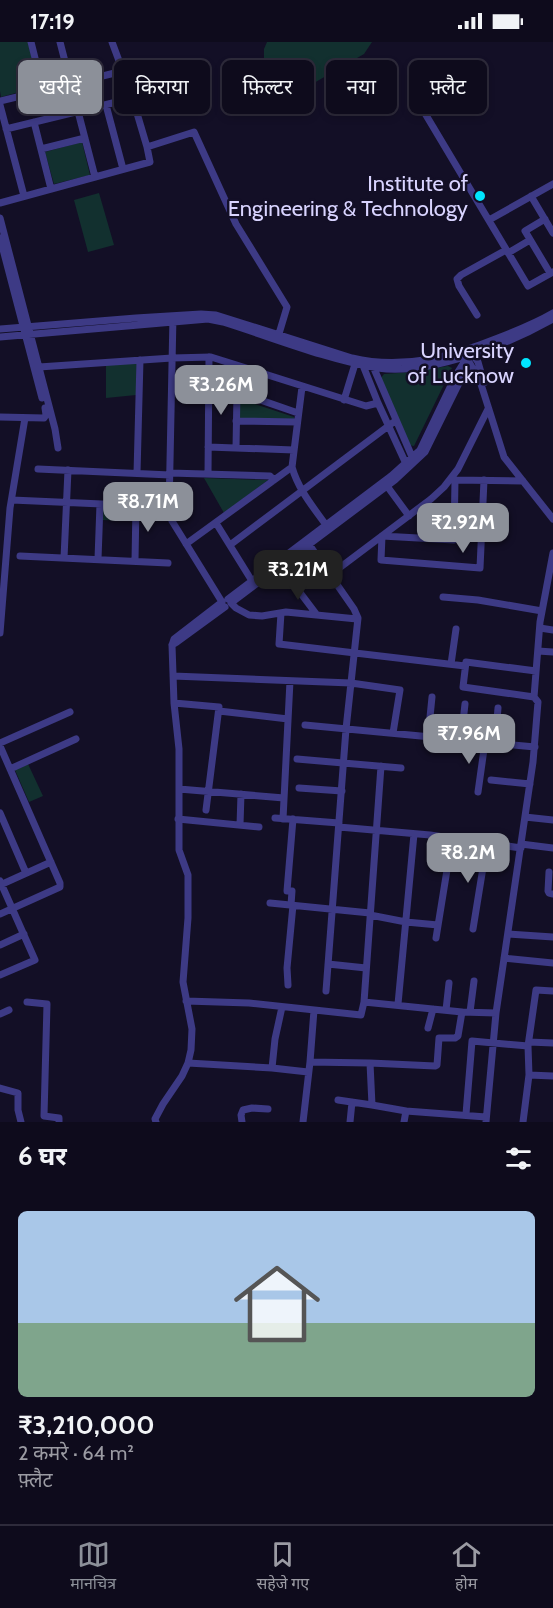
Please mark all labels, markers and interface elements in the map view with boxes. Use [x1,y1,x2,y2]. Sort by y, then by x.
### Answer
text: 17:19 [30,8,75,35]
chip: खरीदें [18,60,102,114]
chip: किराया [114,60,210,114]
chip: फ़िल्टर [222,60,314,114]
chip: नया [326,60,397,114]
chip: फ़्लैट [409,60,487,114]
place label: Institute of Engineering & Technology [228,170,468,222]
marker: Institute of Engineering & Technology [473,189,487,203]
place label: University of Lucknow [407,337,514,389]
marker: University of Lucknow [519,356,533,370]
pin: ₹3.26M [172,365,270,416]
text: ₹3.26M [189,372,253,396]
pin: ₹8.71M [99,482,197,533]
text: ₹8.71M [117,489,179,513]
pin: ₹2.92M [414,503,512,554]
text: ₹2.92M [431,510,495,534]
pin: ₹3.21M [249,550,347,601]
text: ₹3.21M [268,557,328,581]
pin: ₹7.96M [420,714,518,765]
text: ₹7.96M [437,721,501,745]
pin: ₹8.2M [426,833,510,884]
text: ₹8.2M [441,840,495,864]
text: 6 घर [18,1140,67,1172]
icon: filters [502,1142,535,1175]
icon: home [223,1250,331,1358]
text: ₹3,210,000 [18,1409,155,1441]
text: 2 कमरे · 64 m² [18,1441,134,1465]
text: फ़्लैट [18,1468,53,1492]
tab: मानचित्र [70,1538,116,1596]
tab: सहेजे गए [257,1538,309,1596]
tab: होम [450,1538,483,1596]

